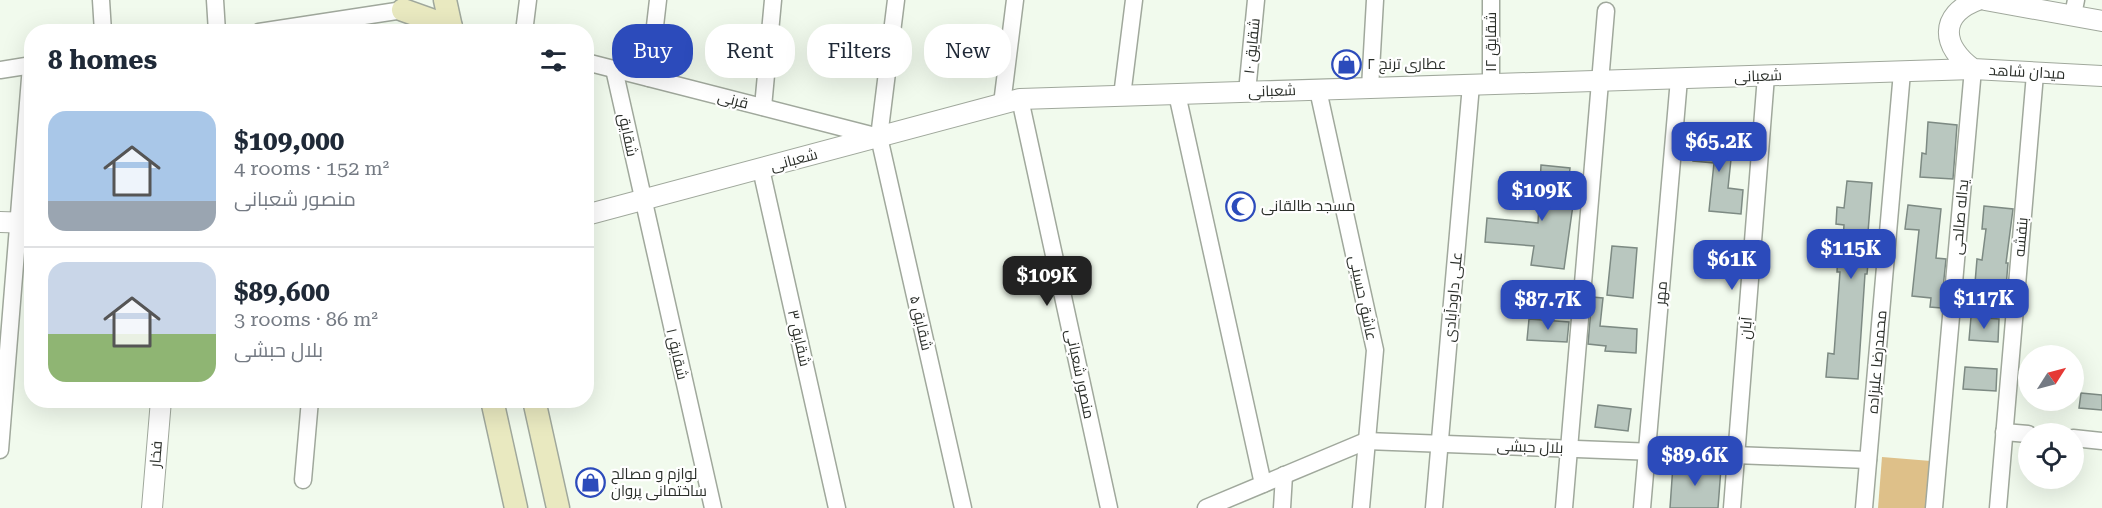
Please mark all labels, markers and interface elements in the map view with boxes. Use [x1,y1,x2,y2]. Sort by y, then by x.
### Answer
street label: شقایق ۱۲ [1482,12,1501,72]
street label: شقایق ۱۰ [1240,17,1265,75]
chip: Buy [612,24,693,78]
chip: Rent [705,24,795,78]
chip: Filters [807,24,912,78]
chip: New [924,24,1011,78]
icon: filters [537,44,570,77]
text: 8 homes [48,45,157,75]
shop icon: عطاری ترنج ۲ [1330,48,1362,80]
place label: عطاری ترنج ۲ [1367,55,1446,75]
street label: میدان شاهد [1988,61,2066,84]
street label: شعبانی [1734,66,1782,87]
street label: شعبانی [1248,81,1296,102]
street label: قرنی [716,88,750,113]
street label: شقایق [614,112,641,159]
pin: $65.2K [1670,122,1768,173]
text: $109,000 [234,126,344,156]
text: $65.2K [1686,129,1752,153]
icon: home [96,135,168,207]
street label: شعبانی [768,145,820,176]
text: 4 rooms · 152 m² [234,156,389,180]
pin: $109K [1500,171,1584,222]
text: $109K [1512,178,1572,202]
street label: یداله صالحی [1948,178,1973,256]
text: منصور شعبانی [234,187,356,211]
mosque icon: مسجد طالقانی [1224,190,1256,222]
place label: مسجد طالقانی [1261,197,1355,216]
street label: بنفشه [2010,217,2032,257]
pin: $115K [1809,229,1893,280]
text: $115K [1821,236,1881,260]
pin: $61K [1696,240,1768,291]
text: $61K [1707,247,1757,271]
street label: علی داودآبادی [1440,251,1467,343]
street label: عاشق حسینی [1344,254,1381,342]
pin: $109K [1005,256,1089,307]
text: $109K [1017,263,1077,287]
text: $89,600 [234,277,330,307]
pin: $117K [1942,279,2026,330]
pin: $87.7K [1499,280,1597,331]
street label: مهر [1651,280,1672,307]
icon: home [96,286,168,358]
text: $117K [1954,286,2014,310]
text: $87.7K [1515,287,1581,311]
street label: شقایق ۵ [905,294,936,352]
text: 3 rooms · 86 m² [234,307,378,331]
street label: شقایق ۳ [783,308,814,368]
street label: محمدرضا علیزاده [1864,310,1890,414]
street label: آبان [1736,316,1757,340]
street label: شقایق ۱ [661,327,692,382]
street label: منصور شعبانی [1061,327,1098,421]
text: بلال حبشی [234,338,323,362]
north arrow [2018,345,2084,411]
map controls [2018,345,2084,489]
button: locate [2018,423,2084,489]
pin: $89.6K [1646,436,1744,487]
street label: بلال حبشی [1496,437,1564,458]
street label: فخار [146,440,166,469]
text: $89.6K [1662,443,1728,467]
place label: لوازم و مصالح ساختمانی پروان [611,465,707,501]
shop icon: لوازم و مصالح ساختمانی پروان [574,467,606,499]

